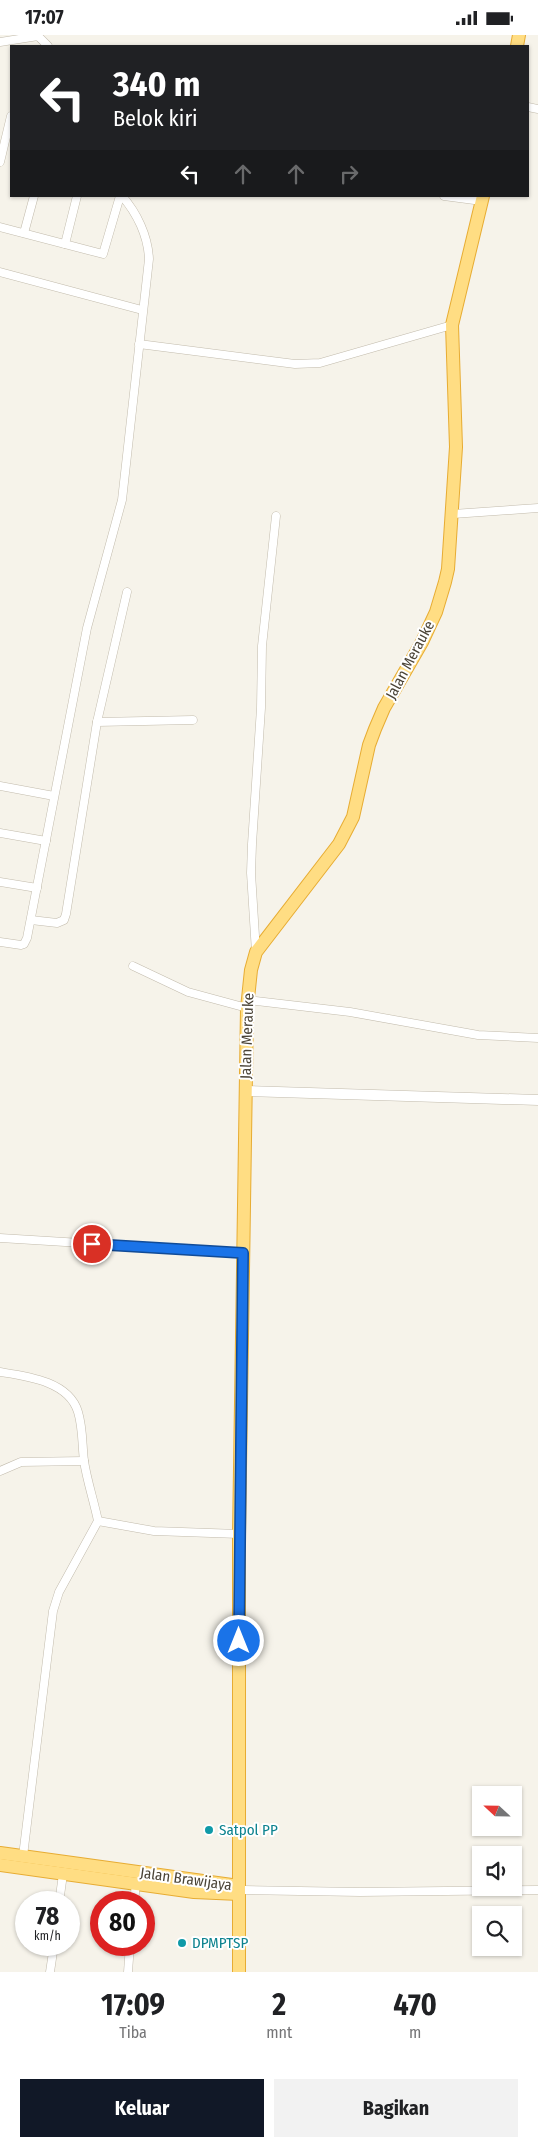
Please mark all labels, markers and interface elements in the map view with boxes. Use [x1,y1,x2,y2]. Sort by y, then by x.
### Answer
text: 17:07 [25,6,64,29]
text: 340 m [113,63,201,105]
icon: left [30,65,95,130]
text: Belok kiri [113,105,198,132]
icon: left [176,160,204,188]
icon: ahead [229,160,257,188]
icon: ahead [282,160,310,188]
icon: right [335,160,363,188]
street label: Jalan Merauke [382,618,438,702]
street label: Jalan Merauke [237,993,257,1079]
pin [71,1223,113,1265]
icon: arrive [78,1230,106,1258]
position arrow [212,1614,264,1666]
north arrow [472,1786,522,1836]
map controls [472,1786,522,1956]
place label: Satpol PP [219,1821,278,1839]
marker: Satpol PP [203,1824,215,1836]
button: sound [472,1846,522,1896]
street label: Jalan Brawijaya [139,1864,233,1894]
speed limit sign: 80 [90,1891,155,1956]
text: 78 [36,1902,59,1932]
button: search [472,1906,522,1956]
text: km/h [34,1929,61,1943]
place label: DPMPTSP [192,1934,248,1952]
marker: DPMPTSP [176,1937,188,1949]
text: 17:09 [101,1987,165,2023]
text: 2 [272,1987,286,2023]
text: 470 [393,1987,437,2023]
text: Tiba [119,2023,147,2042]
text: mnt [266,2023,292,2042]
text: m [409,2023,421,2042]
button: Keluar [20,2079,264,2137]
button: Bagikan [274,2079,518,2137]

